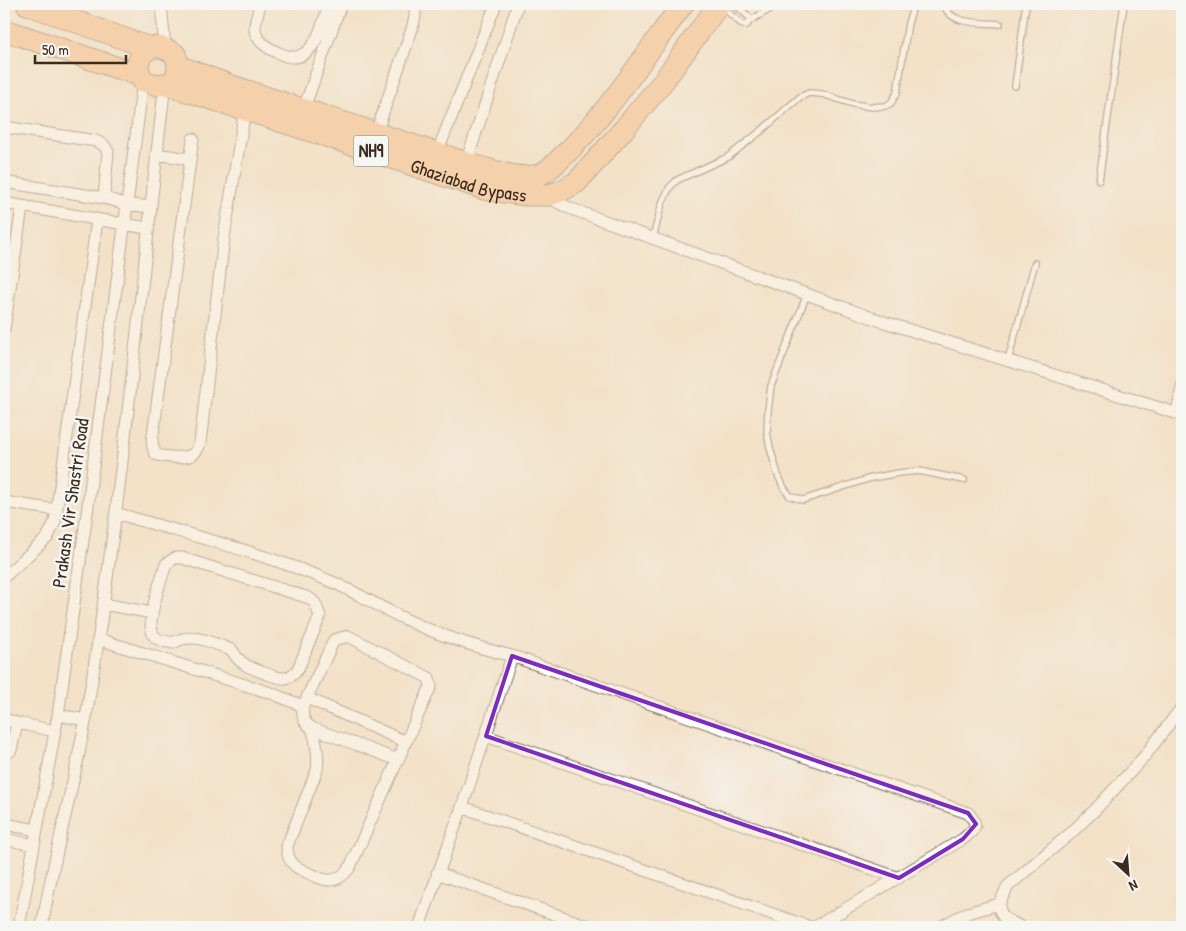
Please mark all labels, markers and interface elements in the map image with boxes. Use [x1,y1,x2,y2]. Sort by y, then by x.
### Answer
scale bar [35,32,126,64]
text: 50 m [42,39,69,60]
road number: NH9 [354,136,388,166]
street label: Ghaziabad Bypass [407,152,528,208]
street label: Prakash Vir Shastri Road [45,416,95,589]
north arrow [1104,848,1154,898]
text: N [1126,876,1141,897]

